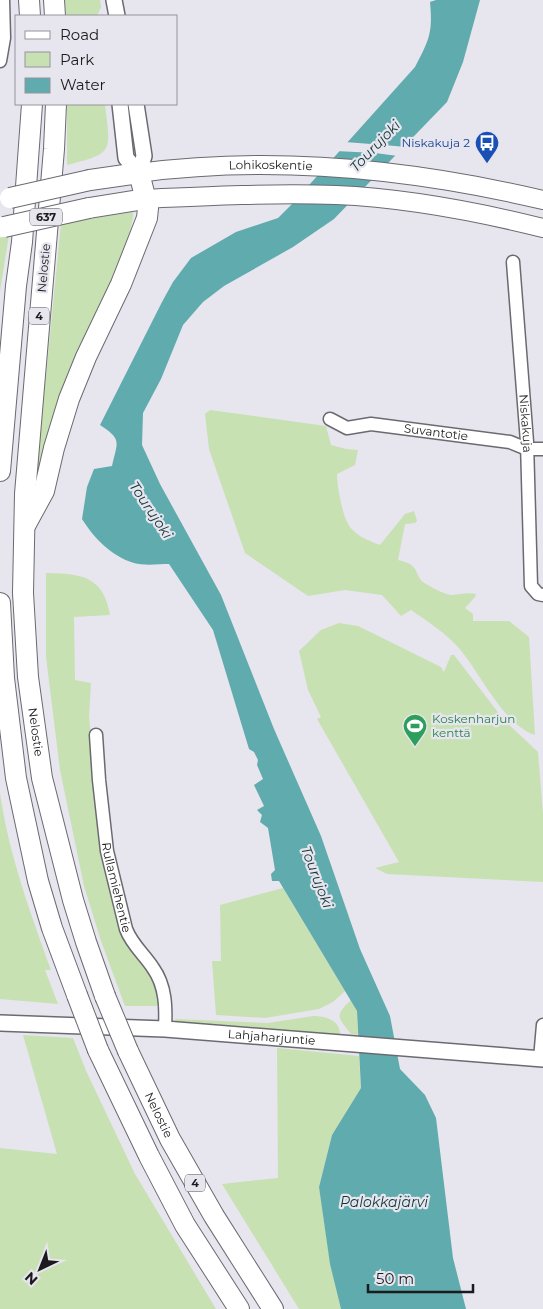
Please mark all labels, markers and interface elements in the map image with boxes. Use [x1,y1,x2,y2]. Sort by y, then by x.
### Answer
legend [15,15,178,105]
text: Road [60,25,99,44]
text: Park [60,50,94,69]
text: Water [60,75,106,94]
water label: Tourujoki [346,116,404,176]
bus stop icon: Niskakuja 2 [474,130,500,164]
place label: Niskakuja 2 [402,135,470,150]
street label: Lohikoskentie [228,157,313,173]
road number: 637 [30,208,62,226]
street label: Nelostie [34,243,53,293]
road number: 4 [29,308,49,324]
street label: Niskakuja [516,394,535,453]
street label: Suvantotie [403,420,469,443]
water label: Tourujoki [125,478,177,542]
street label: Nelostie [25,707,47,757]
place label: Koskenharjun kenttä [432,711,515,740]
sports icon: Koskenharjun kenttä [402,713,428,747]
street label: Rullamiehentie [99,841,135,934]
water label: Tourujoki [297,843,337,911]
street label: Lahjaharjuntie [227,1026,316,1048]
street label: Nelostie [142,1090,176,1140]
road number: 4 [185,1174,205,1192]
water label: Palokkajärvi [340,1193,428,1211]
north arrow [15,1244,65,1294]
scale bar [368,1262,473,1294]
text: N [21,1268,41,1289]
text: 50 m [376,1269,414,1288]

